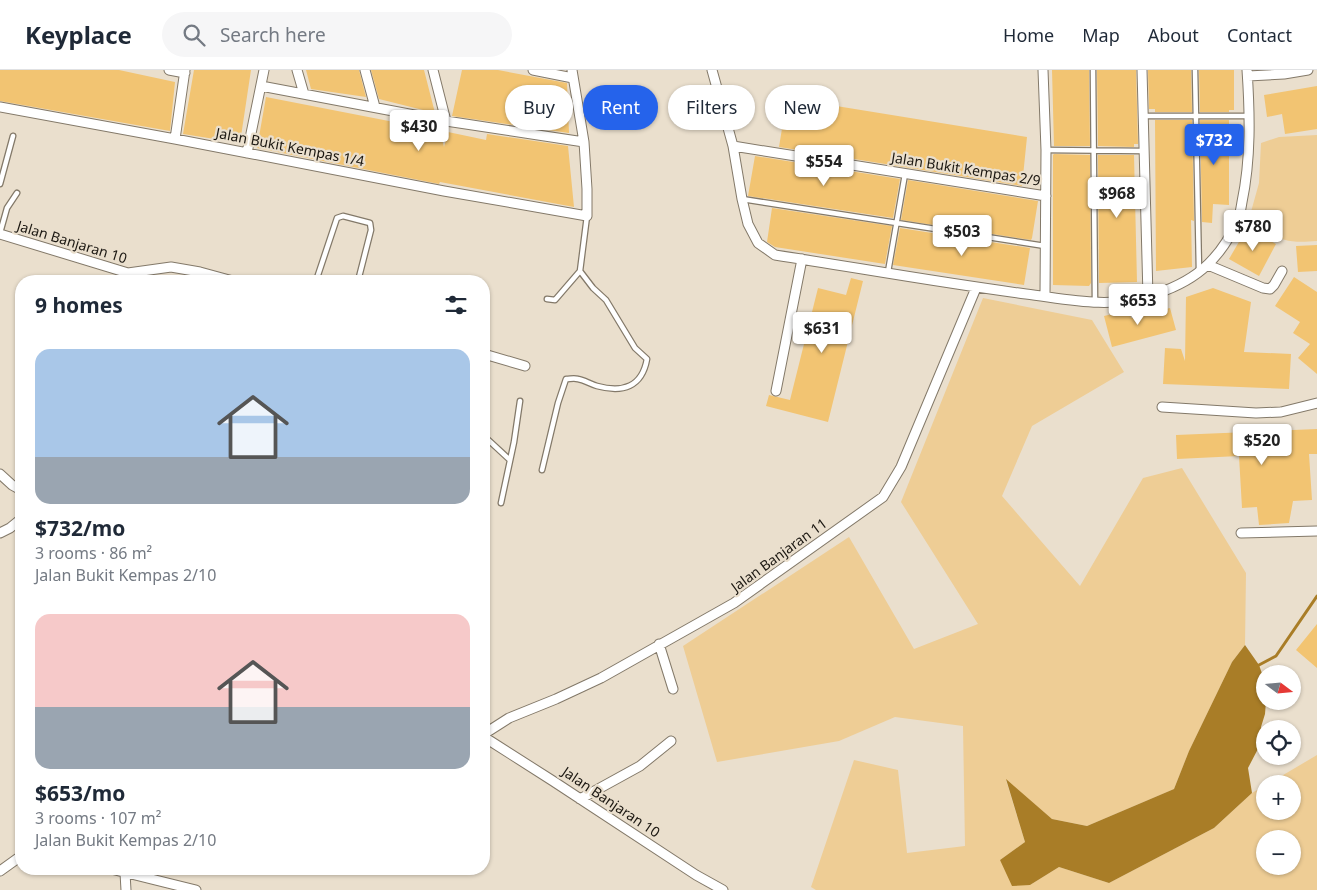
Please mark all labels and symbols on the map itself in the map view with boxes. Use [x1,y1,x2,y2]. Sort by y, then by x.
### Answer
pin: $430 [389,109,449,152]
street label: Jalan Bukit Kempas 1/4 [212,122,366,170]
pin: $732 [1184,124,1244,166]
pin: $554 [794,144,854,187]
street label: Jalan Bukit Kempas 2/9 [888,147,1042,190]
pin: $968 [1087,176,1147,219]
pin: $780 [1223,210,1283,252]
pin: $503 [932,214,992,257]
street label: Jalan Banjaran 10 [13,215,130,267]
pin: $653 [1108,284,1168,326]
pin: $631 [792,312,852,354]
pin: $520 [1232,424,1292,466]
street label: Jalan Banjaran 11 [725,513,830,597]
north arrow [1256,665,1301,710]
street label: Jalan Banjaran 10 [557,761,664,841]

